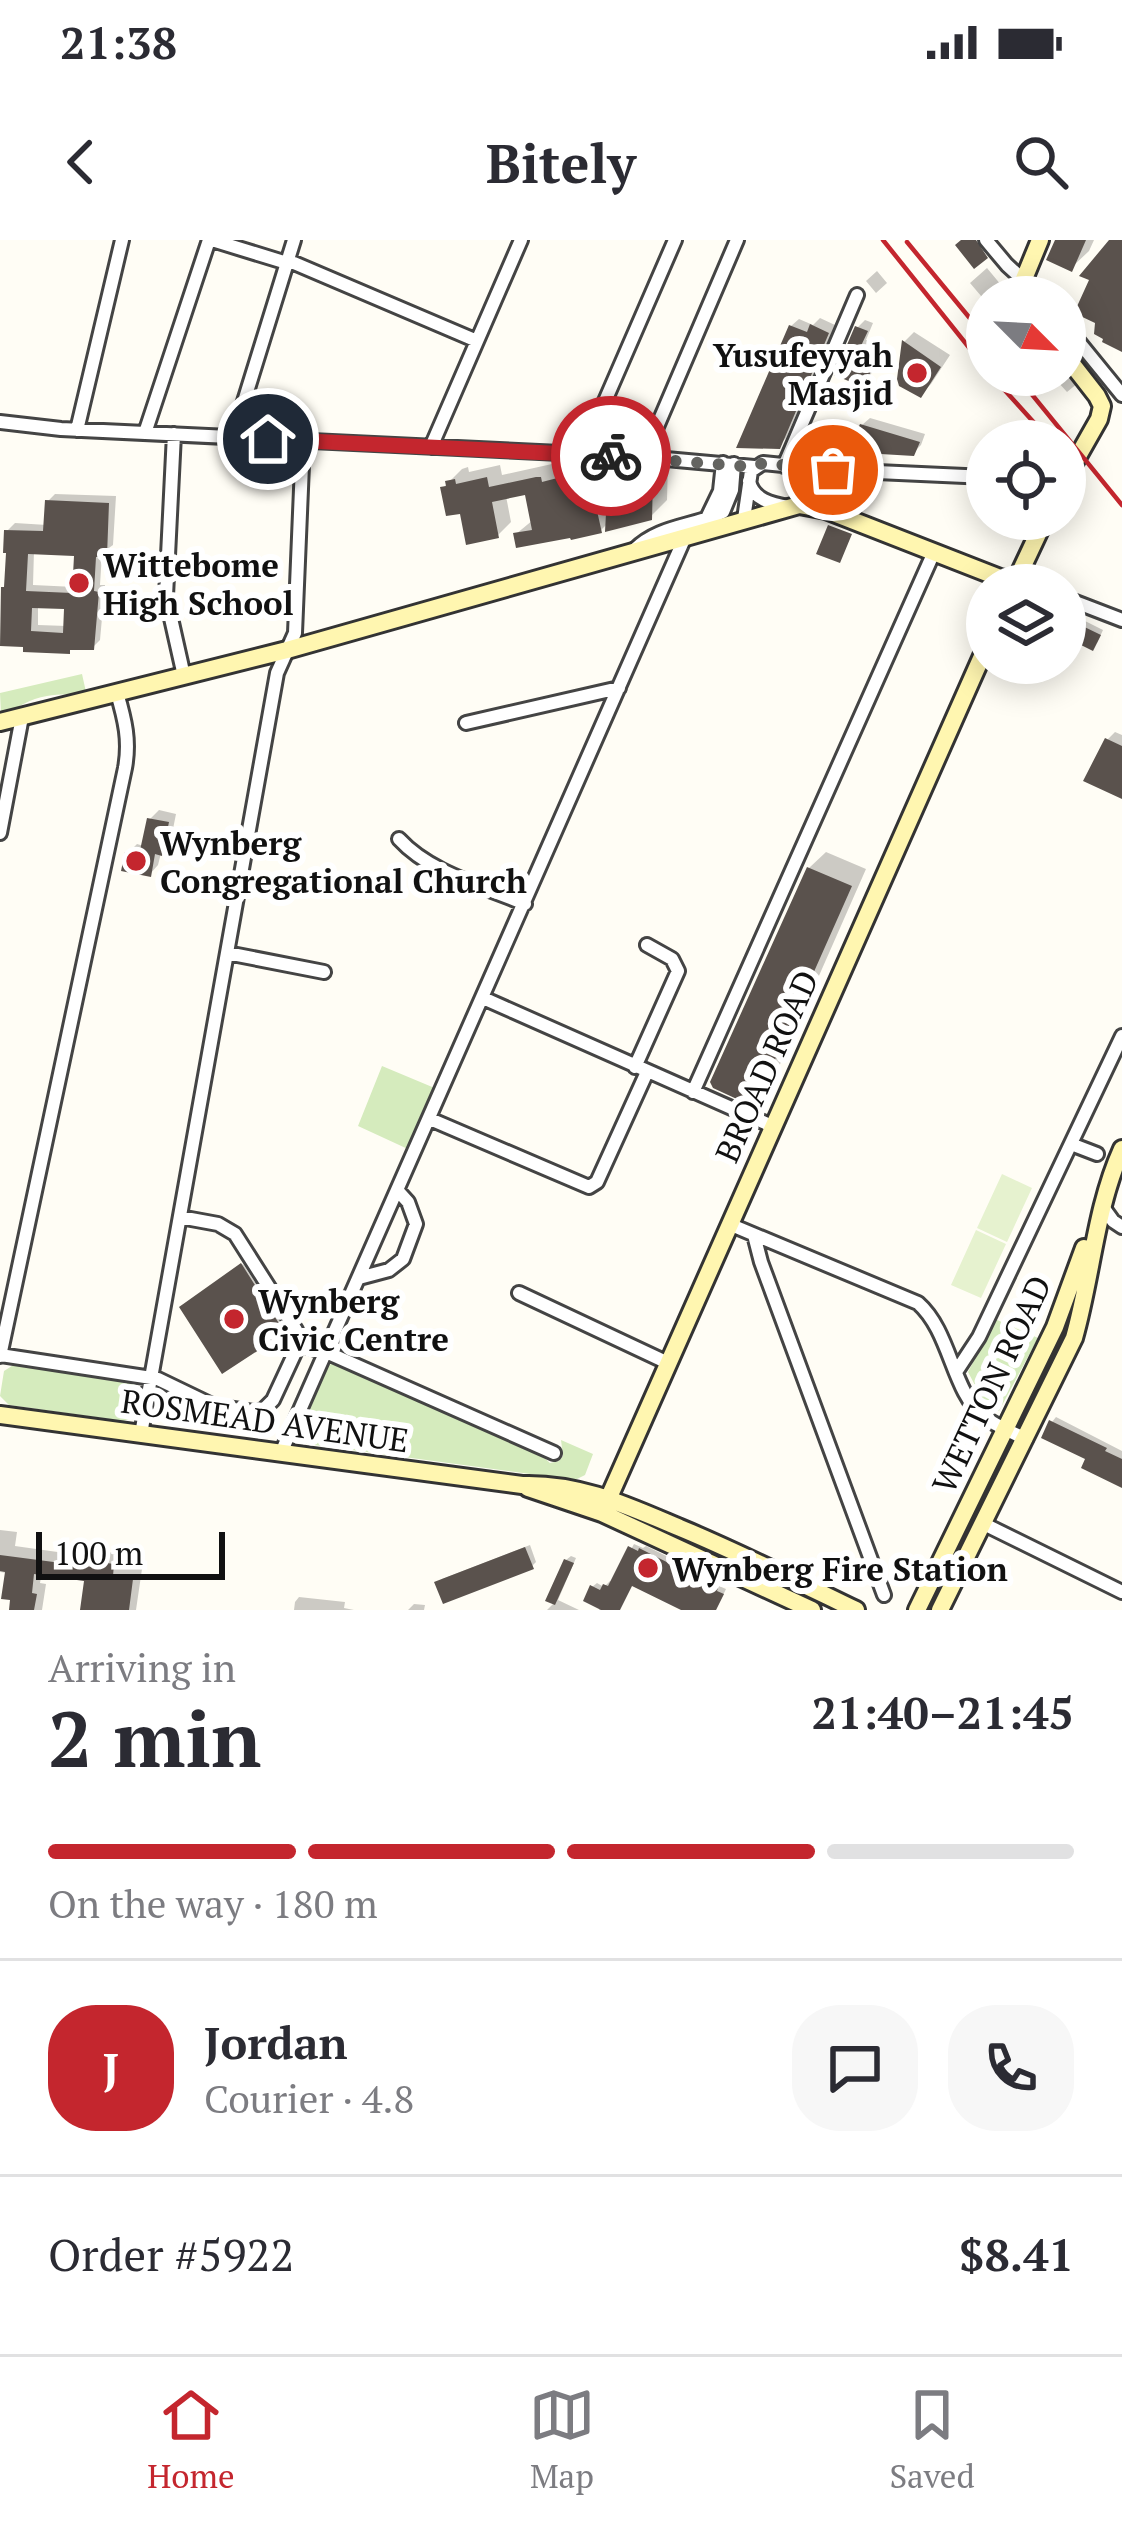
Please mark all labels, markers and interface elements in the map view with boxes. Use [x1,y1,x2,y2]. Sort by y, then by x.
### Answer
text: 21:38 [60,12,177,72]
text: Bitely [486,127,636,198]
icon: back [48,129,114,195]
icon: search [1008,129,1074,195]
north arrow [966,276,1086,396]
map controls [966,276,1086,684]
place label: Yusufeyyah Masjid [713,333,893,414]
marker: Yusufeyyah Masjid [904,360,930,386]
pin [217,388,319,490]
courier [551,396,671,516]
icon: home [235,406,301,472]
pin [782,419,884,521]
button: locate [966,420,1086,540]
icon: bike [578,423,644,489]
icon: bag [800,437,866,503]
place label: Wittebome High School [103,543,294,624]
button: layers [966,564,1086,684]
marker: Wittebome High School [66,570,92,596]
place label: Wynberg Congregational Church [160,821,527,902]
marker: Wynberg Congregational Church [123,848,149,874]
street label: BROAD ROAD [705,963,827,1169]
street label: WETTON ROAD [922,1268,1060,1500]
place label: Wynberg Civic Centre [258,1279,449,1360]
marker: Wynberg Civic Centre [221,1306,247,1332]
street label: ROSMEAD AVENUE [119,1379,411,1461]
scale bar [36,1526,225,1579]
text: 100 m [54,1531,143,1574]
place label: Wynberg Fire Station [672,1547,1008,1590]
marker: Wynberg Fire Station [635,1555,661,1581]
text: Arriving in [48,1641,236,1693]
text: 21:40–21:45 [812,1682,1074,1742]
text: 2 min [48,1686,261,1789]
text: On the way · 180 m [48,1877,378,1929]
button: chat [792,2005,918,2131]
button: phone [948,2005,1074,2131]
text: Jordan [204,2012,348,2072]
text: J [103,2038,119,2098]
text: Courier · 4.8 [204,2072,414,2124]
text: Order #5922 [48,2224,294,2284]
text: $8.41 [959,2224,1074,2284]
tab: Home [147,2382,235,2497]
tab: Map [529,2382,595,2497]
tab: Saved [889,2382,975,2497]

